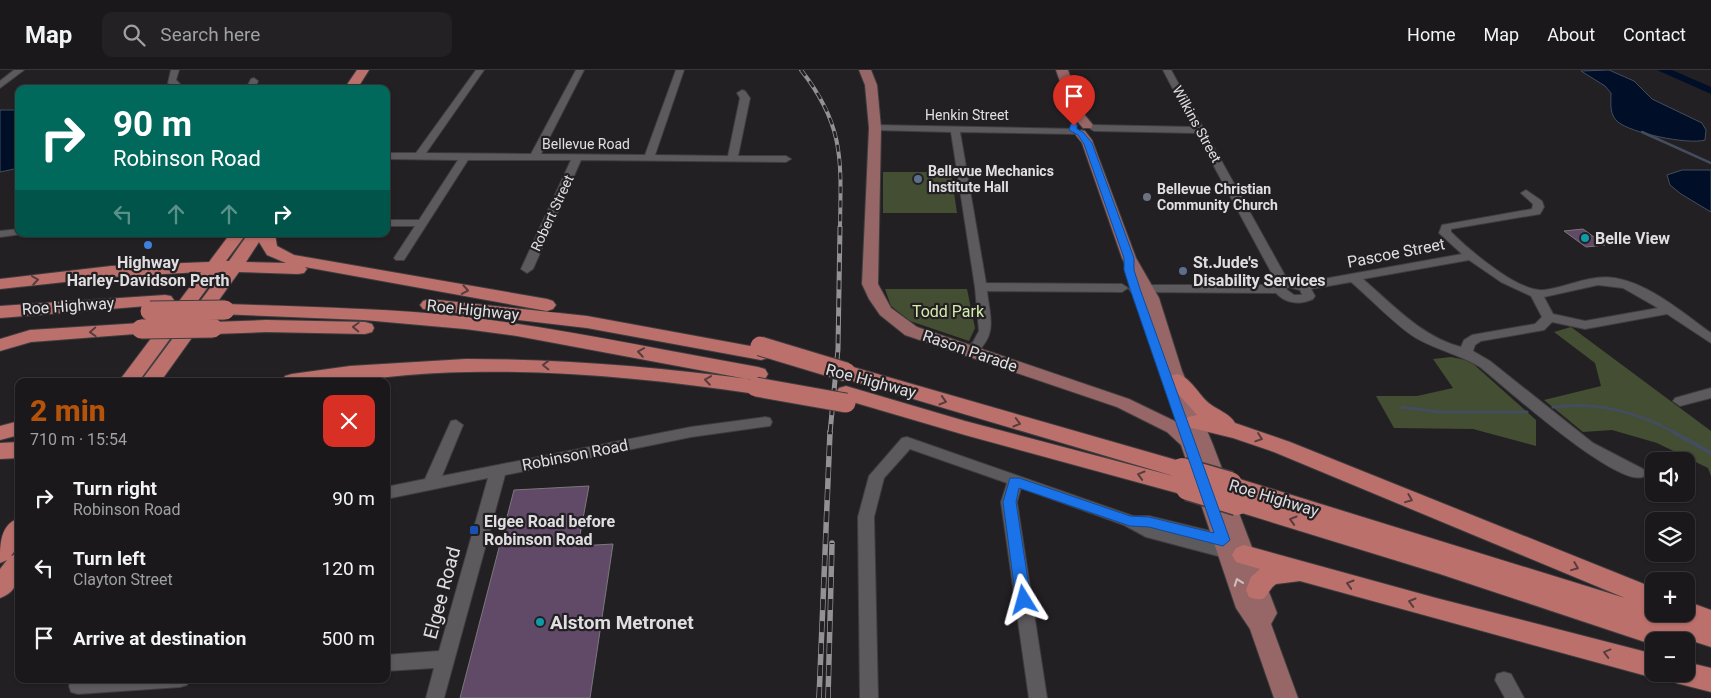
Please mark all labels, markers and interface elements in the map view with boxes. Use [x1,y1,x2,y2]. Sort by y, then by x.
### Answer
search box [102,12,452,57]
text: Map [25,21,72,49]
icon: search [120,21,148,49]
text: Search here [160,23,260,46]
text: Home [1407,24,1456,45]
text: Map [1484,24,1519,45]
text: About [1547,24,1595,45]
text: Contact [1623,24,1686,45]
pin [1053,75,1095,126]
icon: arrive [1060,82,1088,110]
street label: Wilkins Street [1169,83,1225,165]
text: 90 m [113,104,192,145]
icon: right [30,105,95,170]
street label: Henkin Street [925,107,1009,123]
street label: Bellevue Road [542,136,630,152]
text: Robinson Road [113,146,261,171]
place label: Bellevue Mechanics Institute Hall [928,163,1054,195]
street label: Robert Street [527,172,577,254]
marker: Bellevue Mechanics Institute Hall [912,173,924,185]
place label: Bellevue Christian Community Church [1157,181,1278,213]
marker: Bellevue Christian Community Church [1141,191,1153,203]
icon: left [109,200,137,228]
icon: ahead [162,200,190,228]
icon: ahead [215,200,243,228]
icon: right [268,200,296,228]
place label: Belle View [1595,229,1670,248]
marker: Belle View [1579,232,1591,244]
street label: Pascoe Street [1346,234,1446,272]
marker: Highway Harley-Davidson Perth [142,239,154,251]
place label: Highway Harley-Davidson Perth [67,253,229,290]
place label: St.Jude's Disability Services [1193,253,1326,290]
marker: St.Jude's Disability Services [1177,265,1189,277]
one-way arrow [31,275,39,285]
one-way arrow [460,284,469,295]
street label: Roe Highway [21,293,115,319]
street label: Roe Highway [426,296,521,324]
park label: Todd Park [912,302,985,321]
one-way arrow [352,322,360,333]
one-way arrow [88,326,96,337]
street label: Rason Parade [920,326,1020,376]
one-way arrow [637,348,645,358]
one-way arrow [542,360,550,370]
street label: Roe Highway [824,360,919,402]
one-way arrow [704,375,712,386]
text: 2 min [30,393,106,428]
button: close [323,395,375,447]
one-way arrow [938,396,946,406]
one-way arrow [1012,417,1020,427]
text: 710 m · 15:54 [30,430,127,449]
one-way arrow [1254,433,1262,443]
street label: Robinson Road [520,435,630,475]
map controls [1645,452,1695,682]
button: sound [1645,452,1695,502]
one-way arrow [1136,470,1145,481]
street label: Roe Highway [1227,475,1322,521]
text: Turn right [73,477,157,500]
icon: right [30,484,58,512]
text: 90 m [332,487,375,510]
one-way arrow [1404,493,1413,503]
text: Robinson Road [73,500,181,519]
place label: Elgee Road before Robinson Road [484,512,616,549]
button: layers [1645,512,1695,562]
one-way arrow [1289,515,1298,525]
marker: Elgee Road before Robinson Road [468,524,480,536]
street label: Elgee Road [419,544,465,642]
text: Turn left [73,547,146,570]
icon: left [30,554,58,582]
text: 120 m [322,557,375,580]
one-way arrow [1570,561,1579,571]
text: Clayton Street [73,570,173,589]
button: + [1645,572,1695,622]
position arrow [997,573,1049,625]
one-way arrow [1234,578,1244,586]
one-way arrow [1346,580,1354,590]
one-way arrow [1407,597,1416,608]
place label: Alstom Metronet [550,611,694,634]
marker: Alstom Metronet [534,616,546,628]
icon: arrive [30,624,58,652]
text: Arrive at destination [73,627,246,650]
text: 500 m [322,627,375,650]
button: − [1645,632,1695,682]
one-way arrow [1603,649,1611,659]

